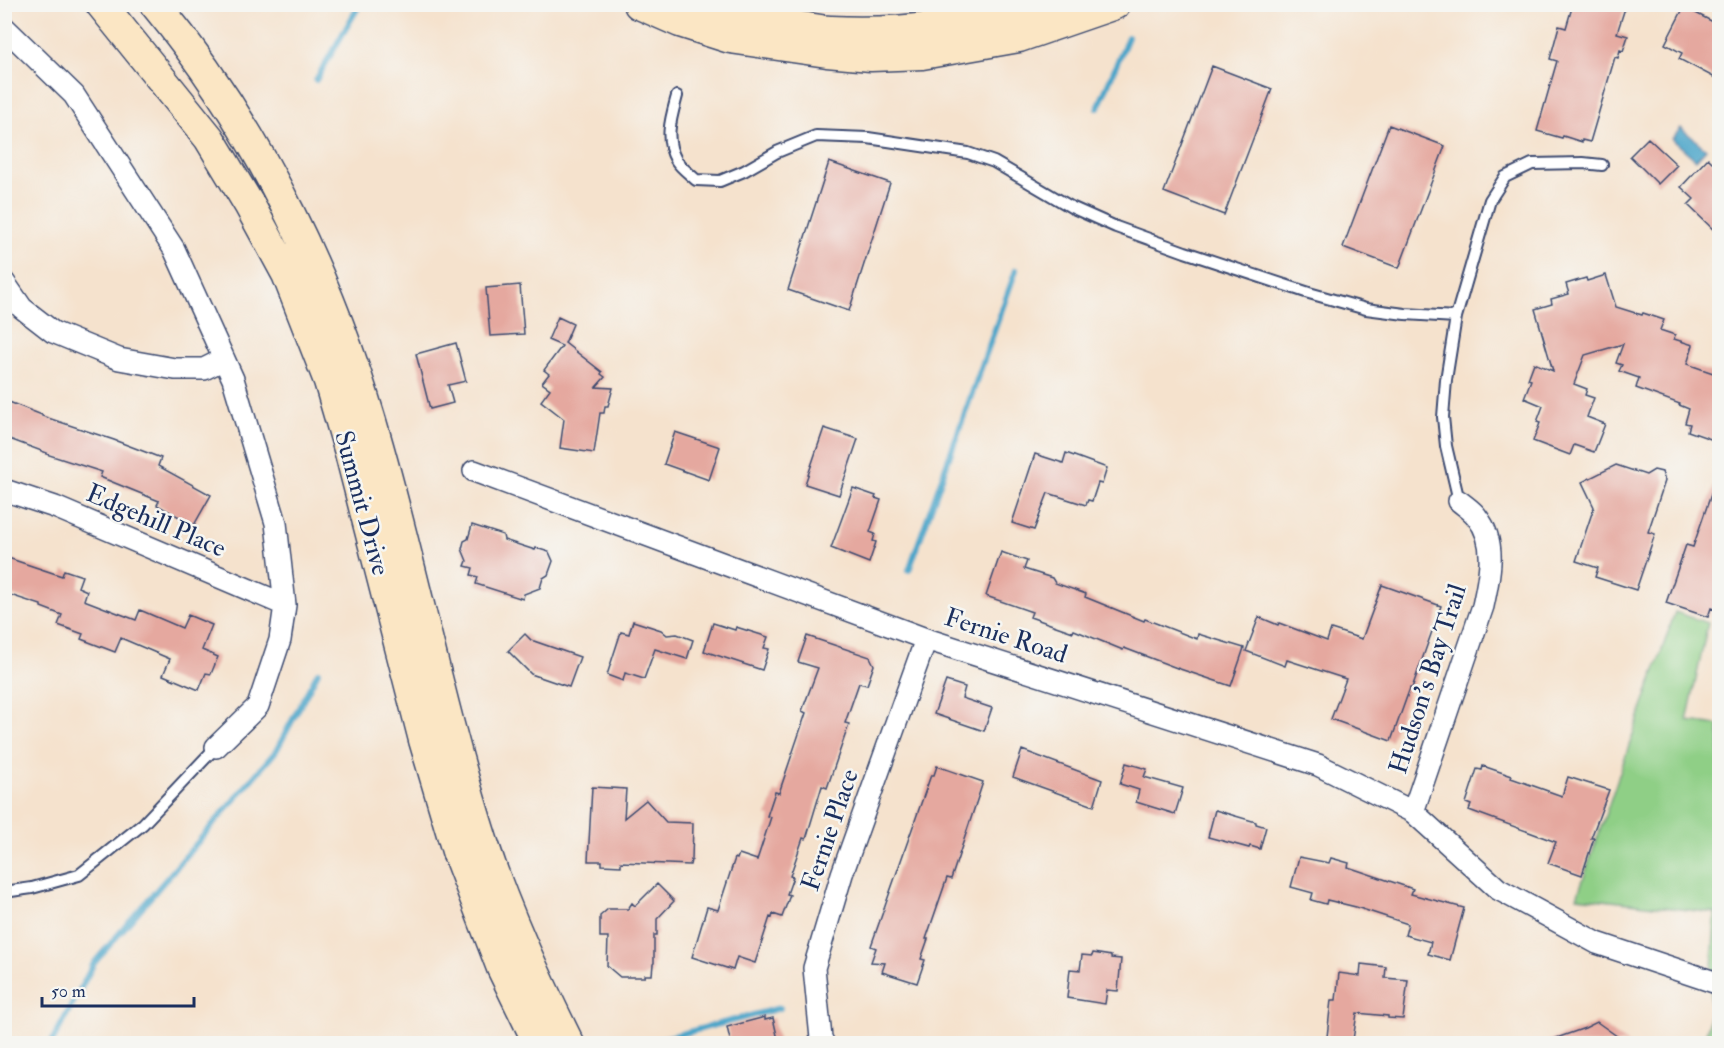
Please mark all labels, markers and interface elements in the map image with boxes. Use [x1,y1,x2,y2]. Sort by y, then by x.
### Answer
street label: Summit Drive [327,427,397,579]
street label: Edgehill Place [81,477,231,565]
street label: Hudson's Bay Trail [1382,580,1474,778]
street label: Fernie Road [941,601,1072,671]
street label: Fernie Place [794,765,866,895]
scale bar [42,970,194,1008]
text: 50 m [51,980,86,1003]

